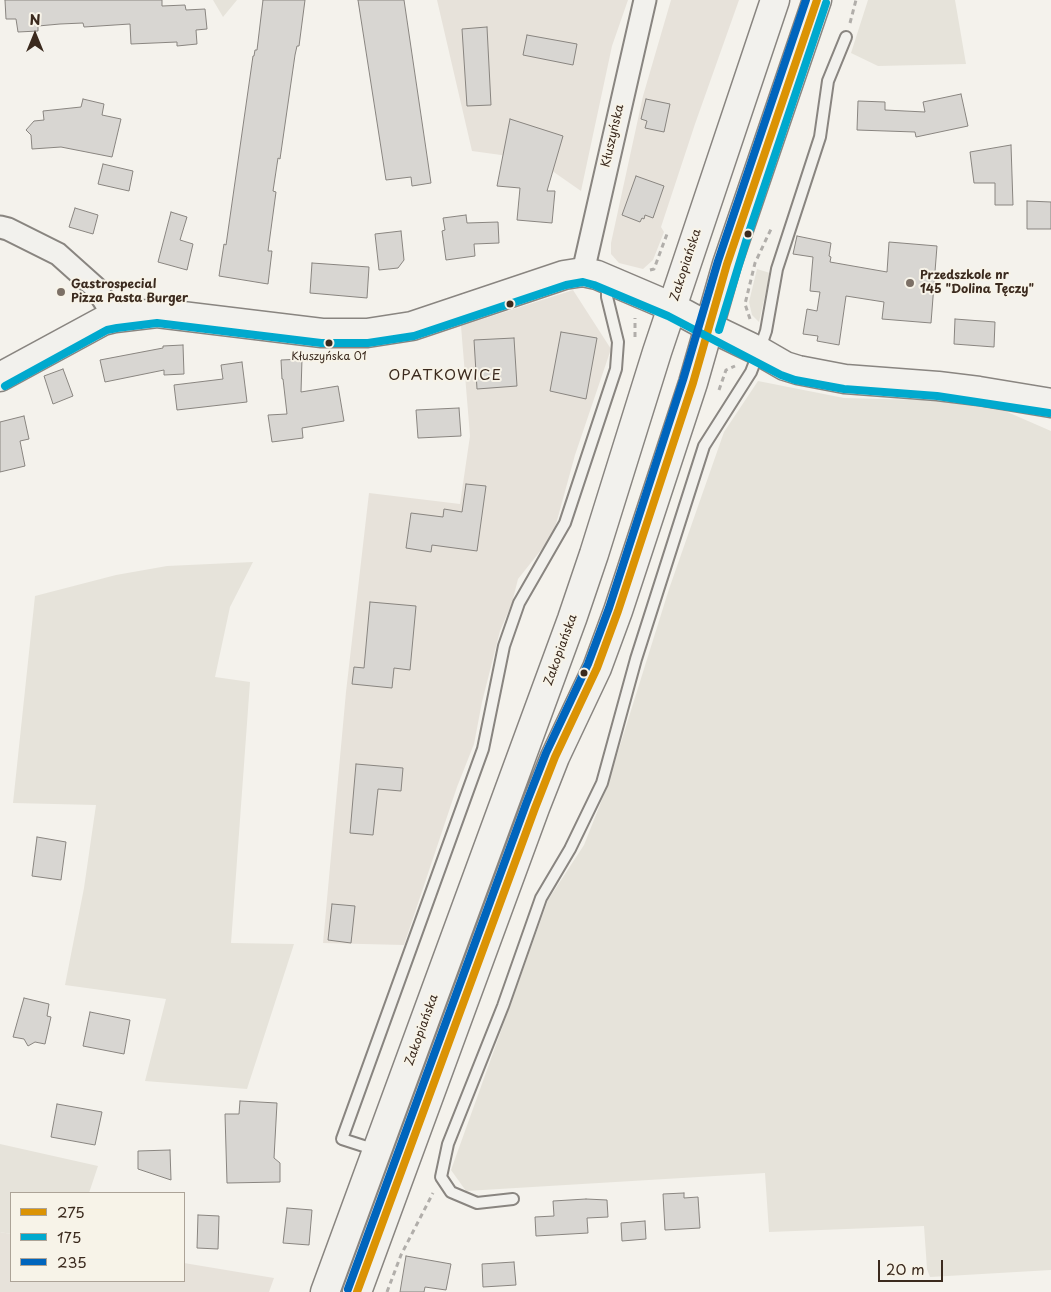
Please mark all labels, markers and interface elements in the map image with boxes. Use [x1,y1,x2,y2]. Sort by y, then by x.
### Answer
text: N [29,9,41,30]
north arrow [10,10,60,60]
street label: Kłuszyńska [599,103,627,169]
street label: Zakopiańska [668,227,704,303]
unlabelled marker [743,229,753,239]
place label: Przedszkole nr 145 "Dolina Tęczy" [920,269,1034,297]
marker: Przedszkole nr 145 "Dolina Tęczy" [904,277,916,289]
place label: Gastrospecial Pizza Pasta Burger [71,278,188,306]
marker: Gastrospecial Pizza Pasta Burger [55,286,67,298]
unlabelled marker [505,299,515,309]
marker: Kłuszyńska 01 [324,338,334,348]
place label: Kłuszyńska 01 [291,350,367,364]
district label: OPATKOWICE [387,367,503,385]
street label: Zakopiańska [541,612,581,688]
unlabelled marker [579,668,589,678]
street label: Zakopiańska [402,992,442,1068]
legend [10,1192,185,1282]
text: 275 [57,1200,85,1223]
text: 175 [57,1225,81,1248]
text: 235 [57,1250,87,1273]
scale bar [881,1250,946,1282]
text: 20 m [886,1257,925,1280]

